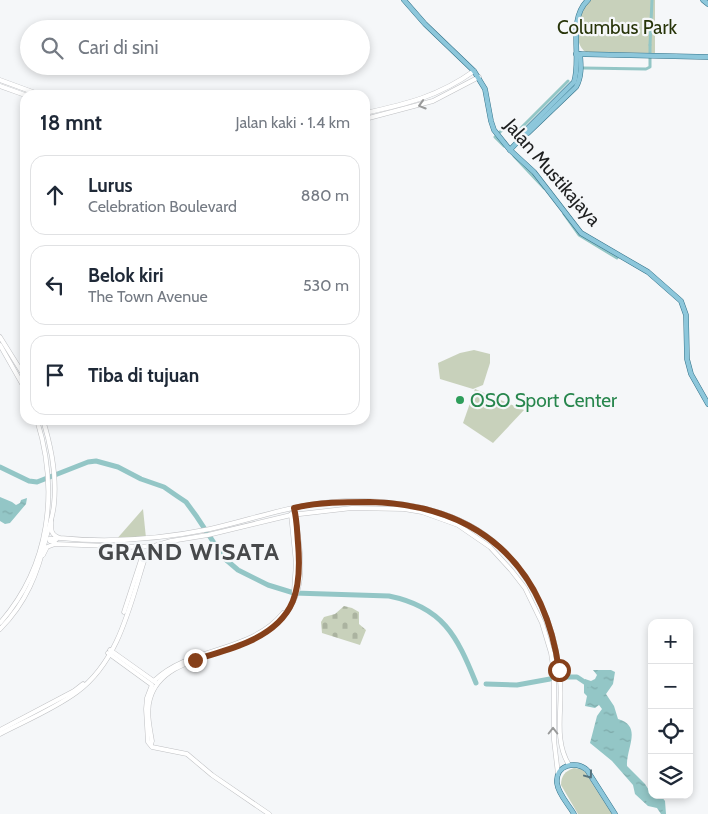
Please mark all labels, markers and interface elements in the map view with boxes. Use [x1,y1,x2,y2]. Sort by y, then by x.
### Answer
park label: Columbus Park [557,16,677,39]
search box [20,20,370,75]
icon: search [38,34,66,62]
text: Cari di sini [78,36,159,59]
one-way arrow [418,99,427,109]
text: 18 mnt [40,110,102,135]
text: Jalan kaki · 1.4 km [235,113,350,132]
street label: Jalan Mustikajaya [499,113,605,231]
text: Lurus [88,174,133,197]
icon: ahead [41,181,69,209]
text: 880 m [301,186,349,205]
text: Celebration Boulevard [88,197,237,216]
text: Belok kiri [88,264,164,287]
icon: left [41,271,69,299]
text: 530 m [303,276,349,295]
text: The Town Avenue [88,287,208,306]
icon: arrive [41,361,69,389]
text: Tiba di tujuan [88,364,199,387]
place label: OSO Sport Center [470,389,617,412]
marker: OSO Sport Center [454,394,466,406]
district label: GRAND WISATA [98,537,280,566]
map controls [648,619,693,799]
button: + [648,619,693,664]
route end [184,649,207,672]
route start [548,659,571,682]
button: − [648,664,693,709]
button: locate [648,709,693,754]
one-way arrow [548,727,559,735]
button: layers [648,754,693,799]
one-way arrow [584,769,593,778]

